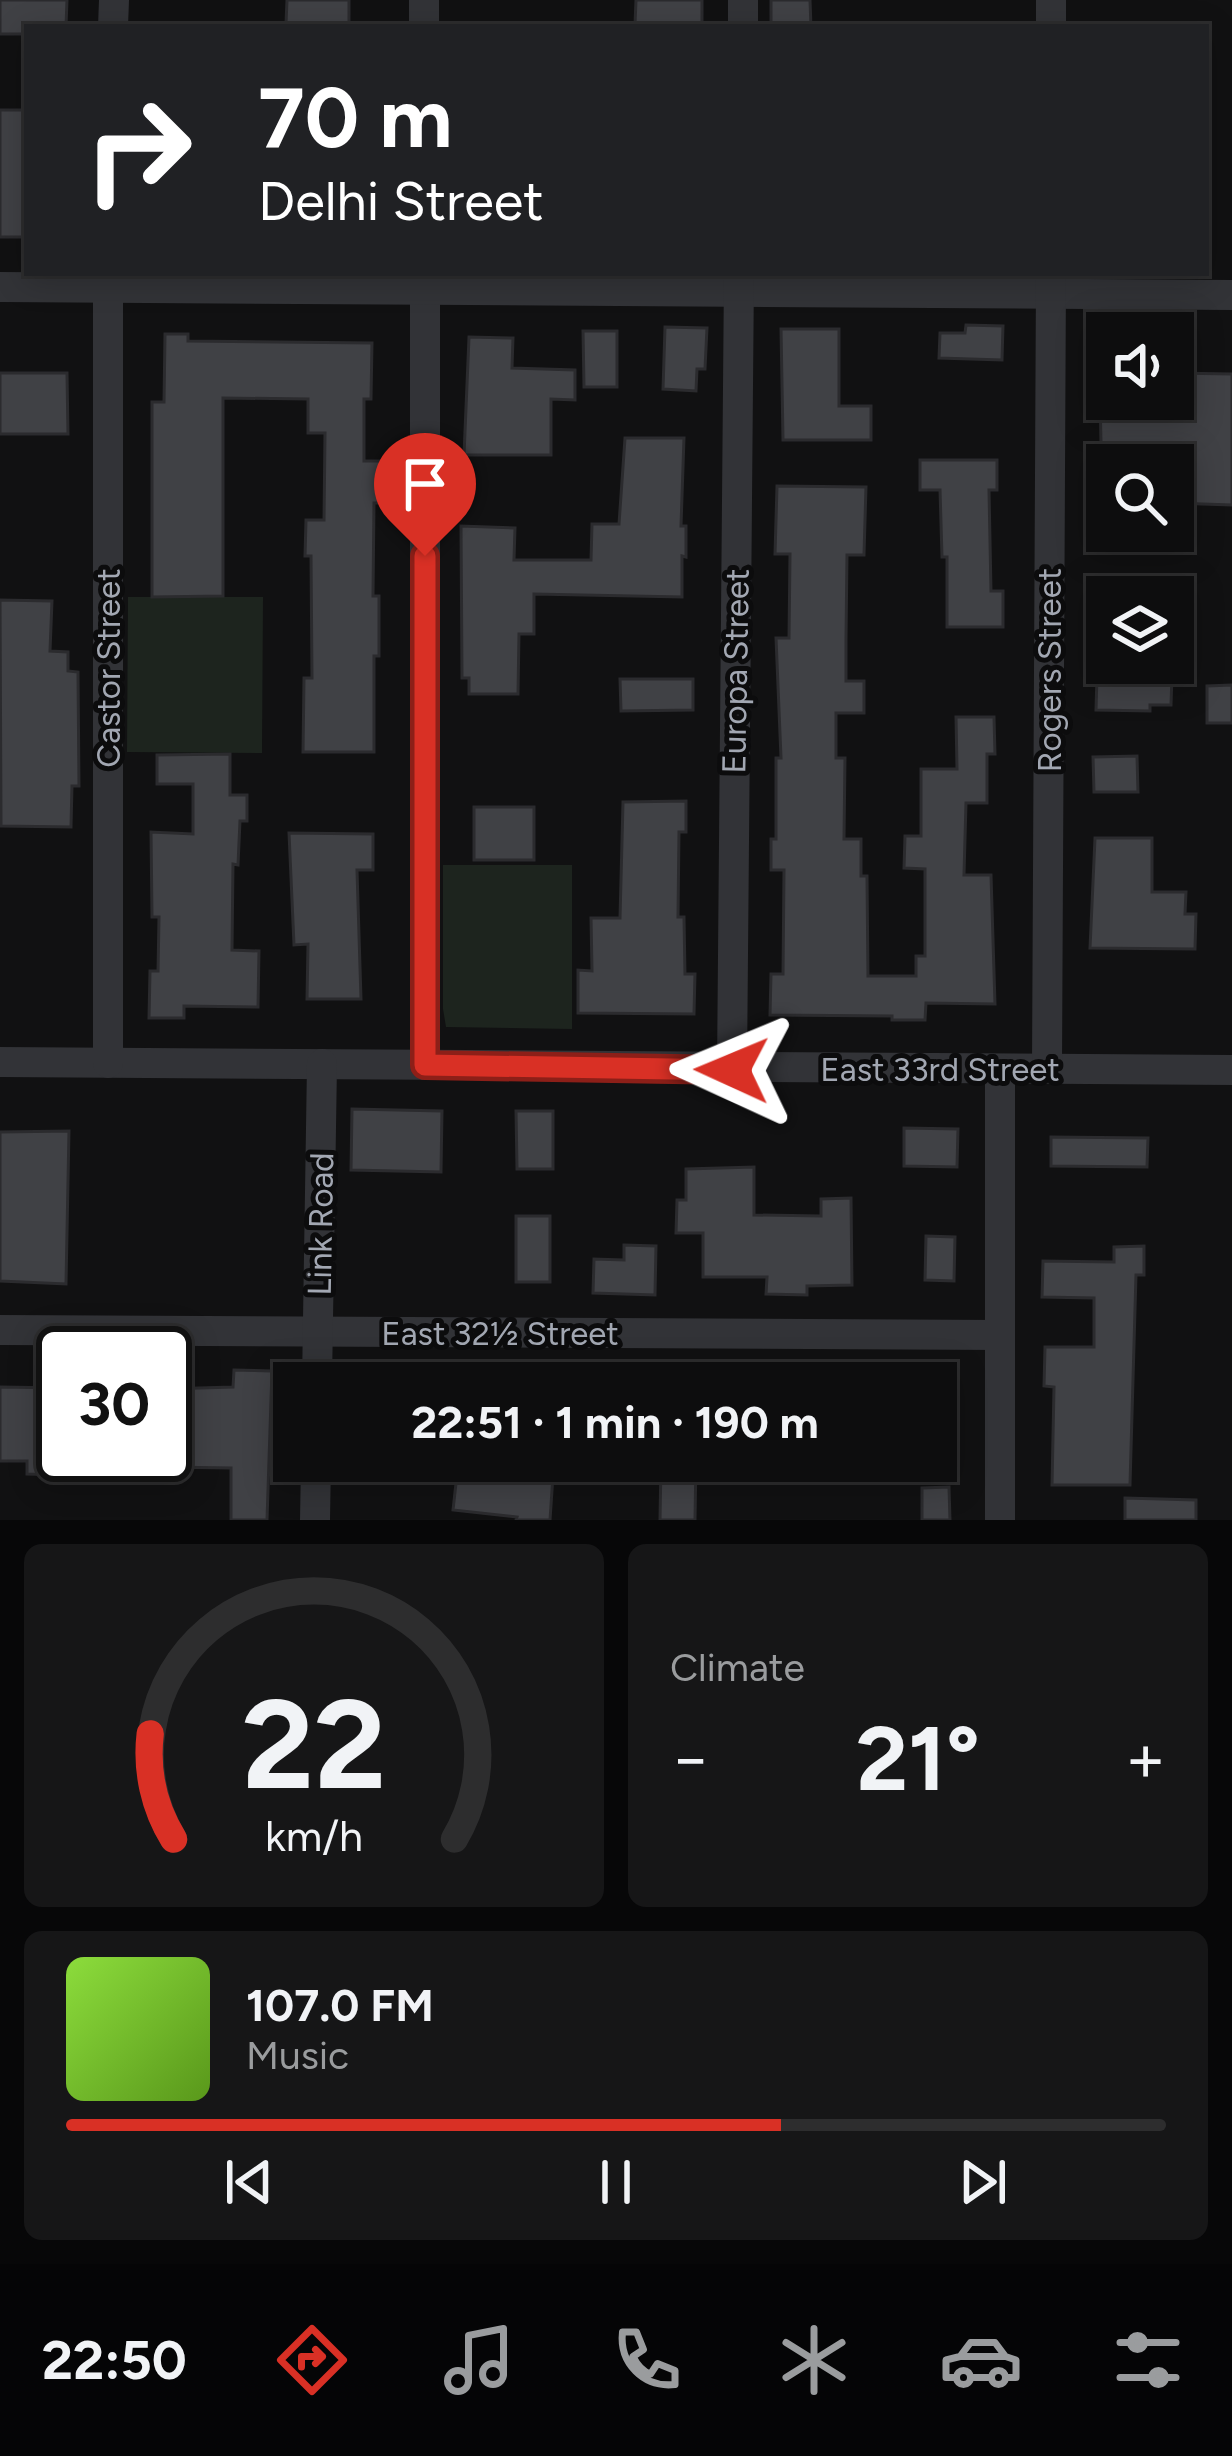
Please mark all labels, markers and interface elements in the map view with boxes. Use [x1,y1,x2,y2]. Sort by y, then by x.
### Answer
text: 70 m [258,67,452,168]
icon: right [60,72,216,228]
text: Delhi Street [258,169,544,234]
map controls [1086,312,1194,684]
button: sound [1086,312,1194,420]
pin [374,433,476,556]
button: search [1086,444,1194,552]
icon: arrive [392,451,458,517]
street label: Castor Street [89,568,128,768]
street label: Europa Street [714,568,757,774]
street label: Rogers Street [1030,568,1069,772]
button: layers [1086,576,1194,684]
position arrow [669,1007,795,1133]
street label: East 33rd Street [820,1050,1060,1089]
street label: Link Road [300,1152,341,1296]
street label: East 32½ Street [381,1314,619,1353]
speed limit sign: 30 [36,1326,192,1482]
text: 22:51 · 1 min · 190 m [411,1395,819,1449]
text: Climate [670,1644,805,1691]
text: 22 [242,1669,386,1819]
text: 21° [856,1704,980,1813]
text: − [670,1718,711,1798]
text: + [1125,1718,1166,1798]
text: km/h [265,1809,363,1861]
text: 107.0 FM [246,1978,434,2032]
text: Music [246,2032,349,2079]
icon: previous [216,2149,282,2215]
icon: pause [583,2149,649,2215]
icon: next [950,2149,1016,2215]
icon: directions [270,2318,354,2402]
icon: music [437,2318,521,2402]
icon: phone [605,2318,689,2402]
icon: climate [772,2318,856,2402]
icon: car [939,2318,1023,2402]
icon: filters [1106,2318,1190,2402]
text: 22:50 [42,2328,187,2393]

